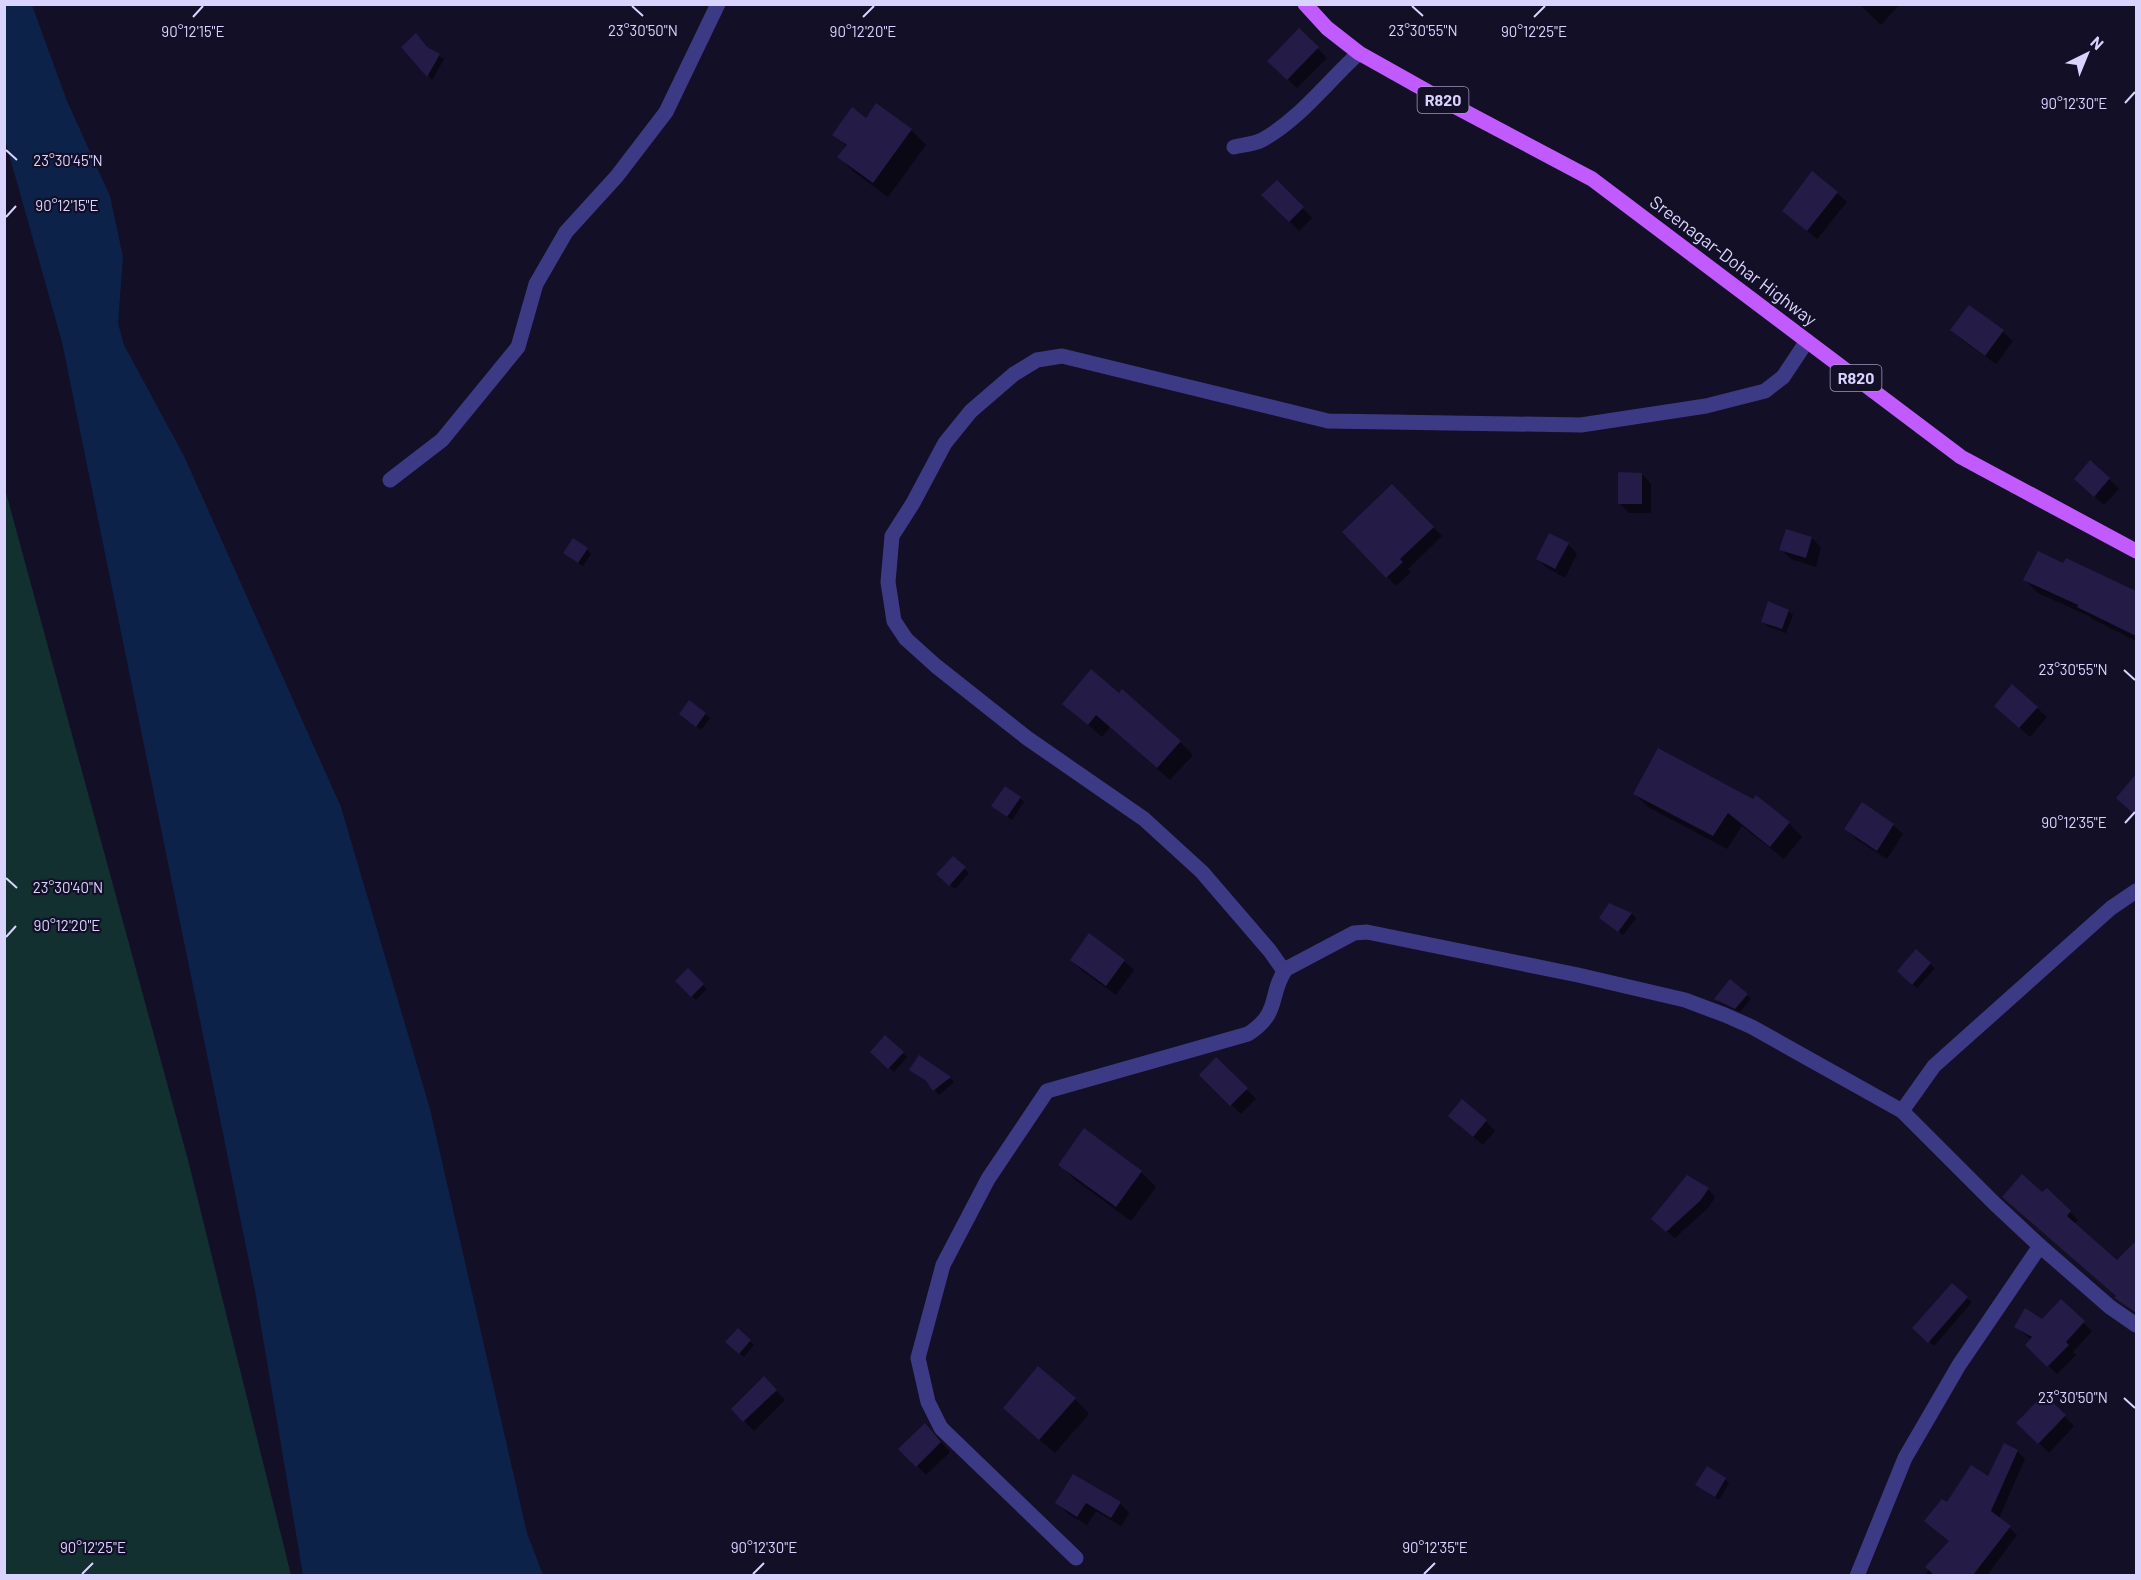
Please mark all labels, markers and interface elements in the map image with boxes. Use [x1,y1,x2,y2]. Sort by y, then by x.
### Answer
text: 23°30'50"N [608,21,678,39]
text: 23°30'55"N [1388,21,1458,39]
text: 90°12'15"E [161,22,225,40]
text: 90°12'20"E [830,22,896,40]
text: 90°12'25"E [1501,22,1567,40]
north arrow [2057,24,2117,84]
text: N [2087,32,2108,53]
road number: R820 [1418,87,1468,113]
text: 90°12'30"E [2041,94,2107,112]
text: 23°30'45"N [33,151,103,169]
street label: Sreenagar-Dohar Highway [1646,190,1821,330]
text: 90°12'15"E [35,196,99,214]
road number: R820 [1830,365,1882,391]
text: 23°30'55"N [2038,660,2108,678]
text: 90°12'35"E [2041,813,2107,831]
text: 23°30'40"N [33,878,103,896]
text: 90°12'20"E [34,916,100,934]
text: 23°30'50"N [2038,1388,2108,1406]
text: 90°12'25"E [60,1538,126,1556]
text: 90°12'30"E [731,1538,797,1556]
text: 90°12'35"E [1402,1538,1468,1556]

